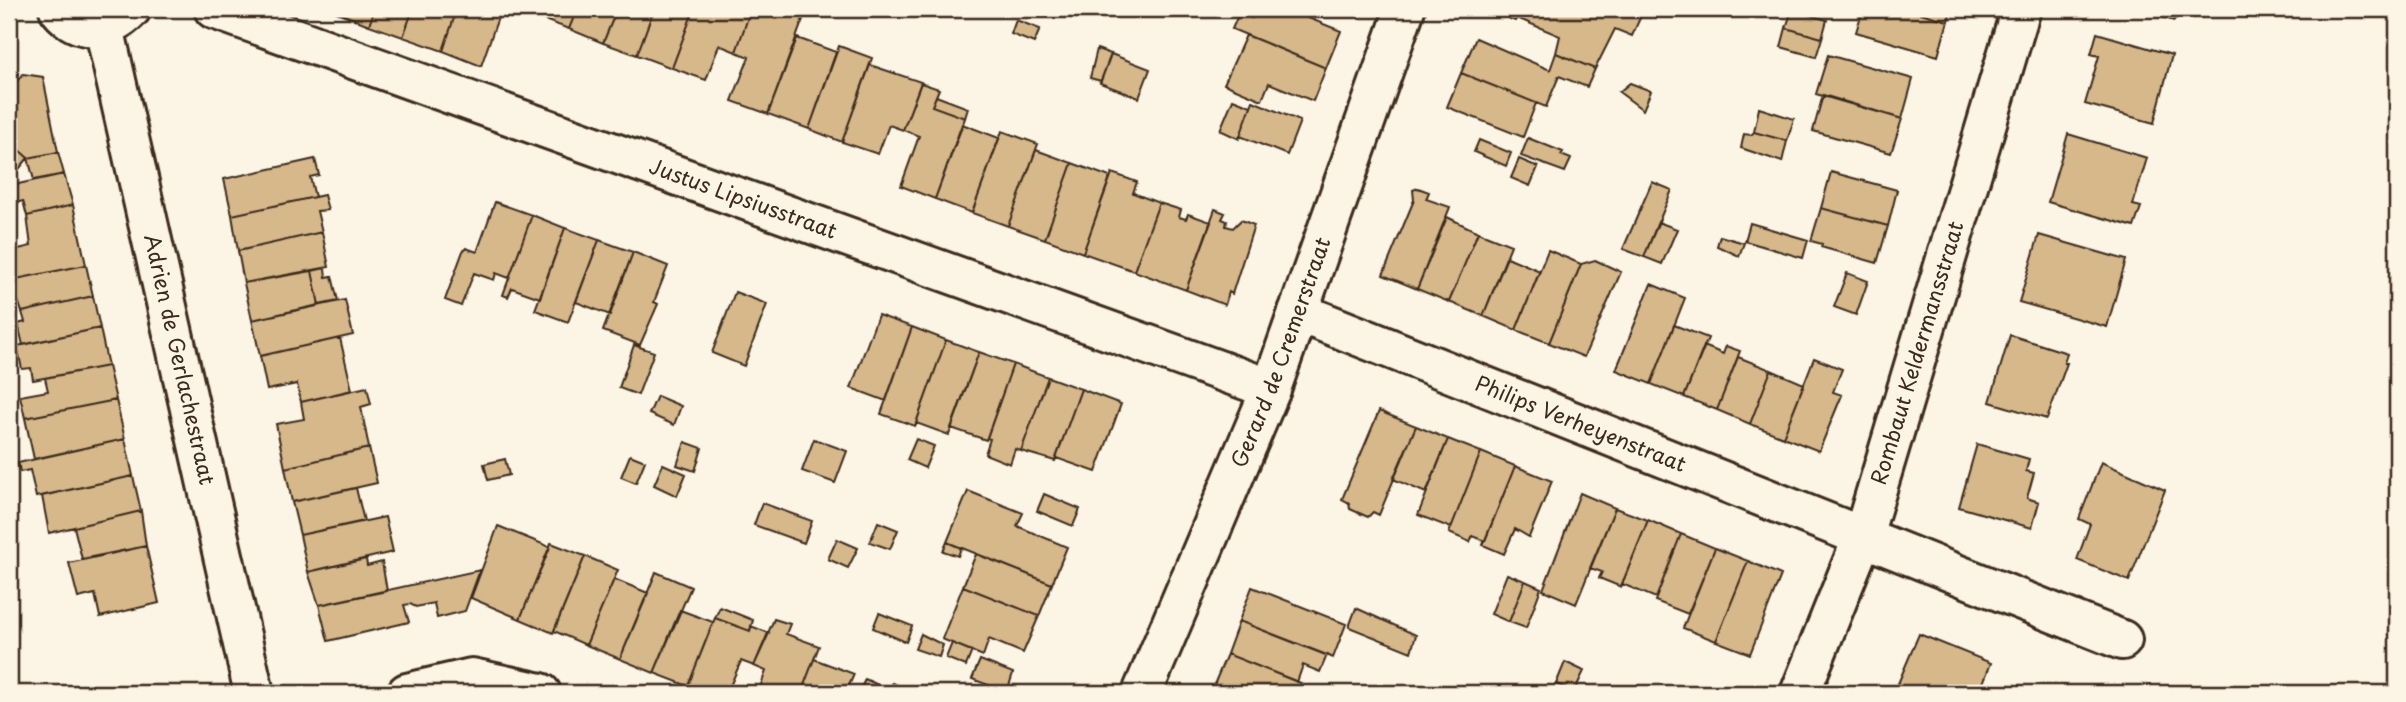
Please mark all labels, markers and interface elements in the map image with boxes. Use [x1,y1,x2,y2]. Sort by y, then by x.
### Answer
street label: Justus Lipsiusstraat [645,149,842,246]
street label: Rombaut Keldermansstraat [1861,217,1970,488]
street label: Adrien de Gerlachestraat [137,231,225,488]
street label: Gerard de Cremerstraat [1222,232,1337,472]
street label: Philips Verheyenstraat [1471,366,1692,479]

